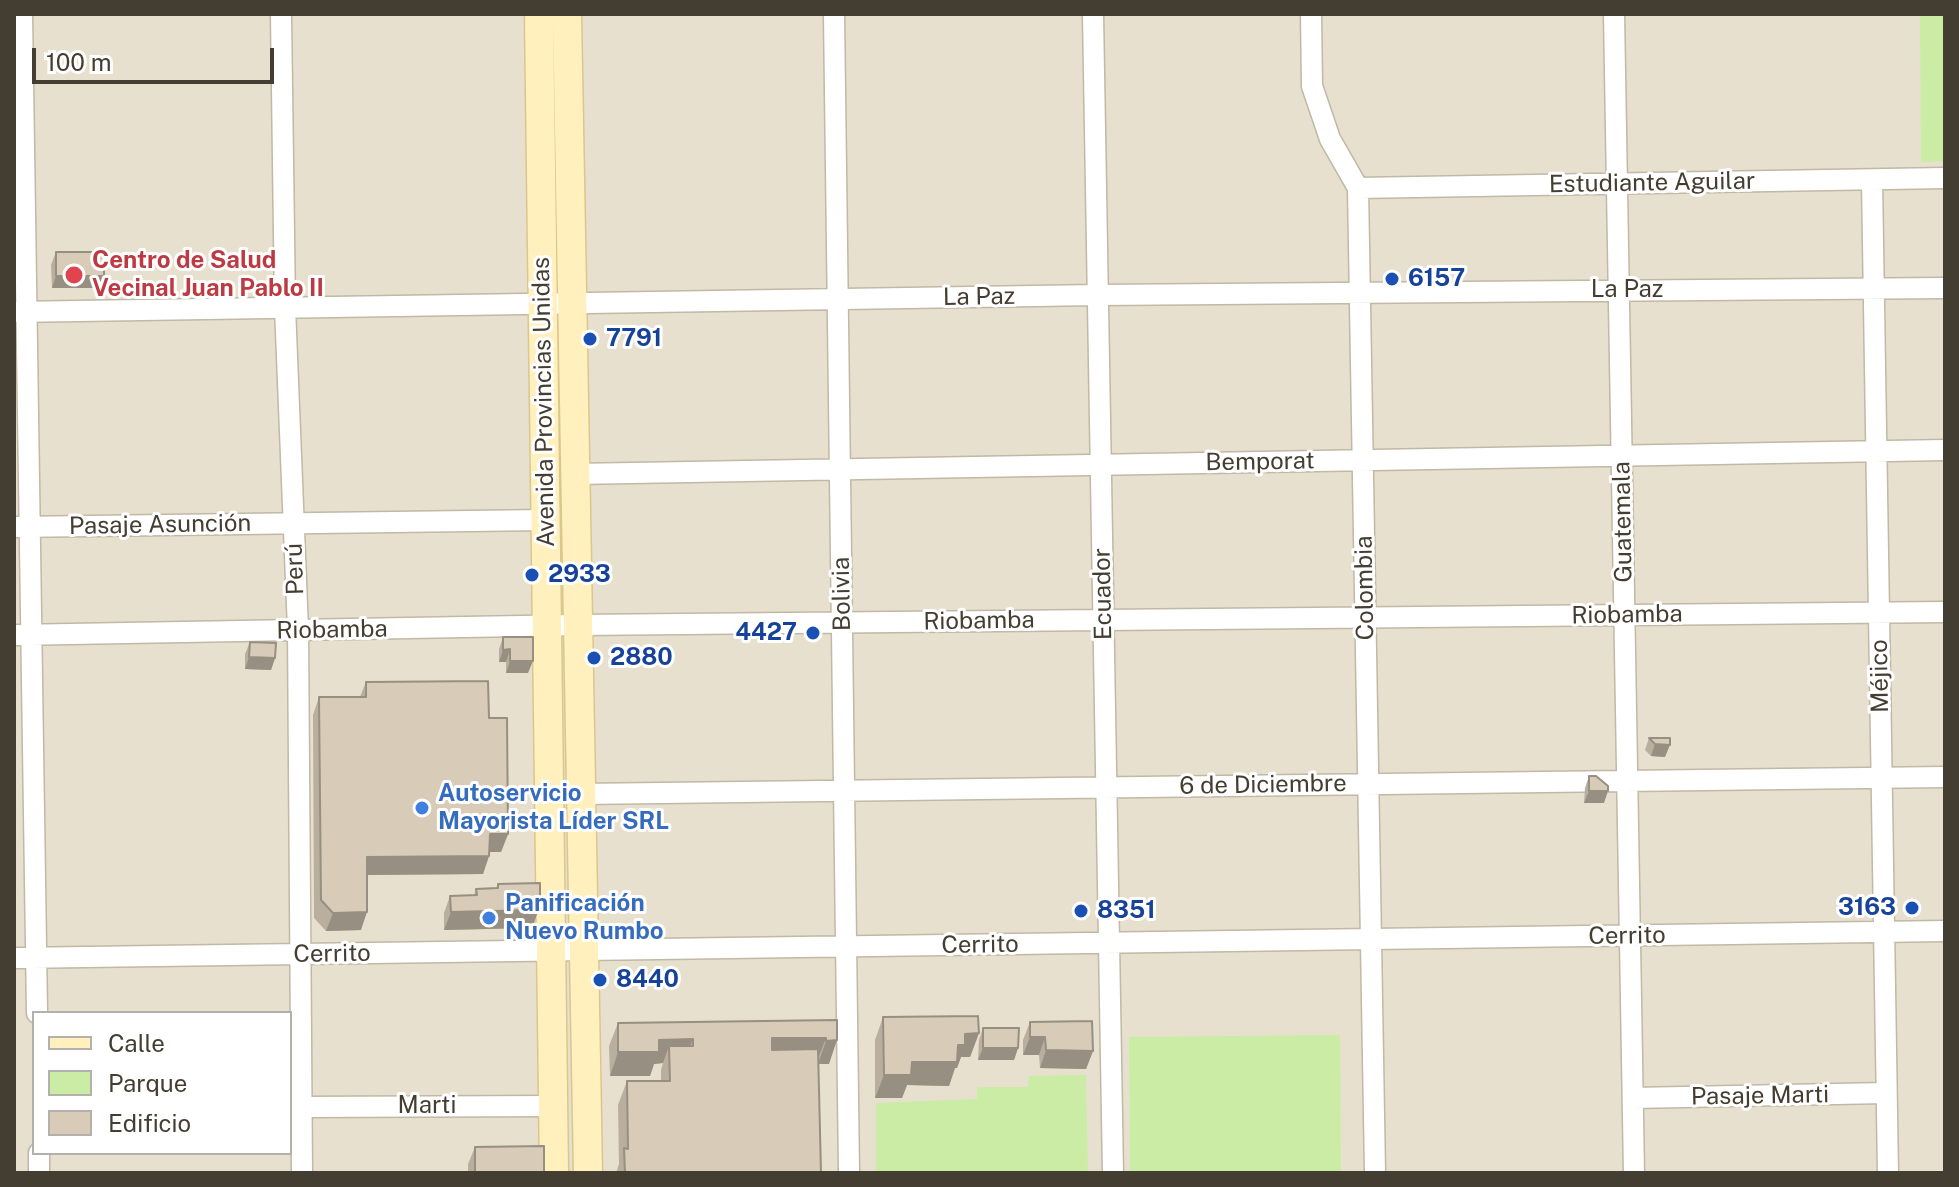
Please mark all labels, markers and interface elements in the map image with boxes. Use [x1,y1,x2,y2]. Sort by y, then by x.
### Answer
scale bar [36,32,278,82]
text: 100 m [46,48,112,76]
street label: Estudiante Aguilar [1549,167,1755,199]
place label: Centro de Salud Vecinal Juan Pablo II [92,247,324,303]
street label: Avenida Provincias Unidas [527,257,561,547]
marker: Centro de Salud Vecinal Juan Pablo II [63,264,85,286]
place label: 6157 [1408,265,1465,293]
marker: 6157 [1383,270,1401,288]
street label: La Paz [1591,276,1663,304]
street label: La Paz [943,282,1015,312]
place label: 7791 [606,325,662,353]
marker: 7791 [581,330,599,348]
street label: Bemporat [1205,447,1315,477]
street label: Guatemala [1608,461,1638,583]
street label: Pasaje Asunción [69,509,251,541]
street label: Colombia [1350,535,1380,641]
street label: Perú [280,543,310,595]
street label: Ecuador [1088,548,1118,640]
street label: Bolivia [827,557,857,631]
place label: 2933 [548,561,611,589]
marker: 2933 [523,566,541,584]
street label: Riobamba [1571,600,1683,630]
street label: Riobamba [923,606,1035,636]
street label: Riobamba [276,615,388,645]
place label: 4427 [735,619,797,647]
marker: 4427 [804,624,822,642]
street label: Méjico [1865,639,1895,713]
place label: 2880 [610,644,673,672]
marker: 2880 [585,649,603,667]
street label: 6 de Diciembre [1179,769,1347,801]
place label: Autoservicio Mayorista Líder SRL [438,780,669,836]
marker: Autoservicio Mayorista Líder SRL [413,799,431,817]
place label: Panificación Nuevo Rumbo [505,890,664,946]
place label: 3163 [1838,894,1896,922]
place label: 8351 [1097,897,1155,925]
marker: 3163 [1903,899,1921,917]
marker: 8351 [1072,902,1090,920]
marker: Panificación Nuevo Rumbo [480,909,498,927]
street label: Cerrito [1588,921,1666,951]
street label: Cerrito [941,930,1019,960]
street label: Cerrito [293,939,371,969]
place label: 8440 [616,966,679,994]
marker: 8440 [591,971,609,989]
legend [32,1011,292,1155]
text: Calle [108,1029,165,1057]
text: Parque [108,1069,187,1097]
street label: Pasaje Marti [1691,1080,1829,1112]
street label: Marti [398,1092,456,1120]
text: Edificio [108,1109,191,1137]

